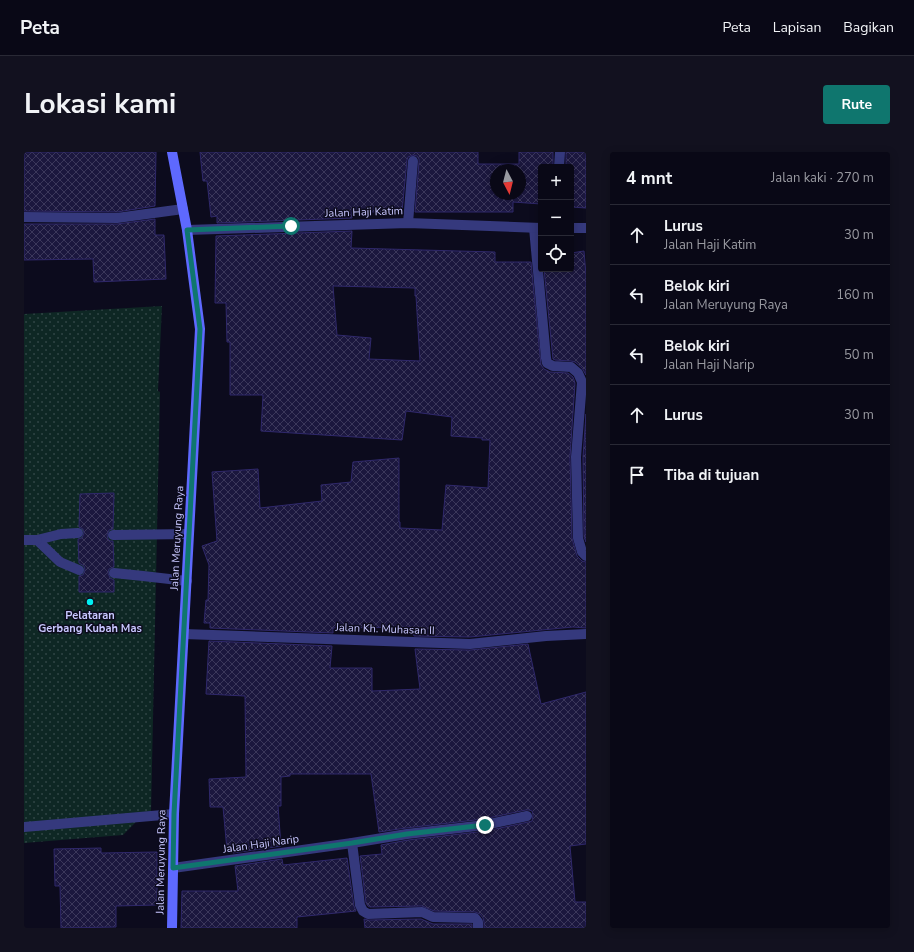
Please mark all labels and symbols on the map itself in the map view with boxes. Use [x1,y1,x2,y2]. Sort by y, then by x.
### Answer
north arrow [490,164,526,200]
street label: Jalan Haji Katim [324,203,403,221]
route start [282,217,300,235]
street label: Jalan Meruyung Raya [167,485,187,592]
marker: Pelataran Gerbang Kubah Mas [85,597,95,607]
place label: Pelataran Gerbang Kubah Mas [38,608,142,636]
street label: Jalan Kh. Muhasan II [334,620,435,638]
street label: Jalan Meruyung Raya [153,809,169,916]
route end [476,816,494,834]
street label: Jalan Haji Narip [221,831,300,857]

